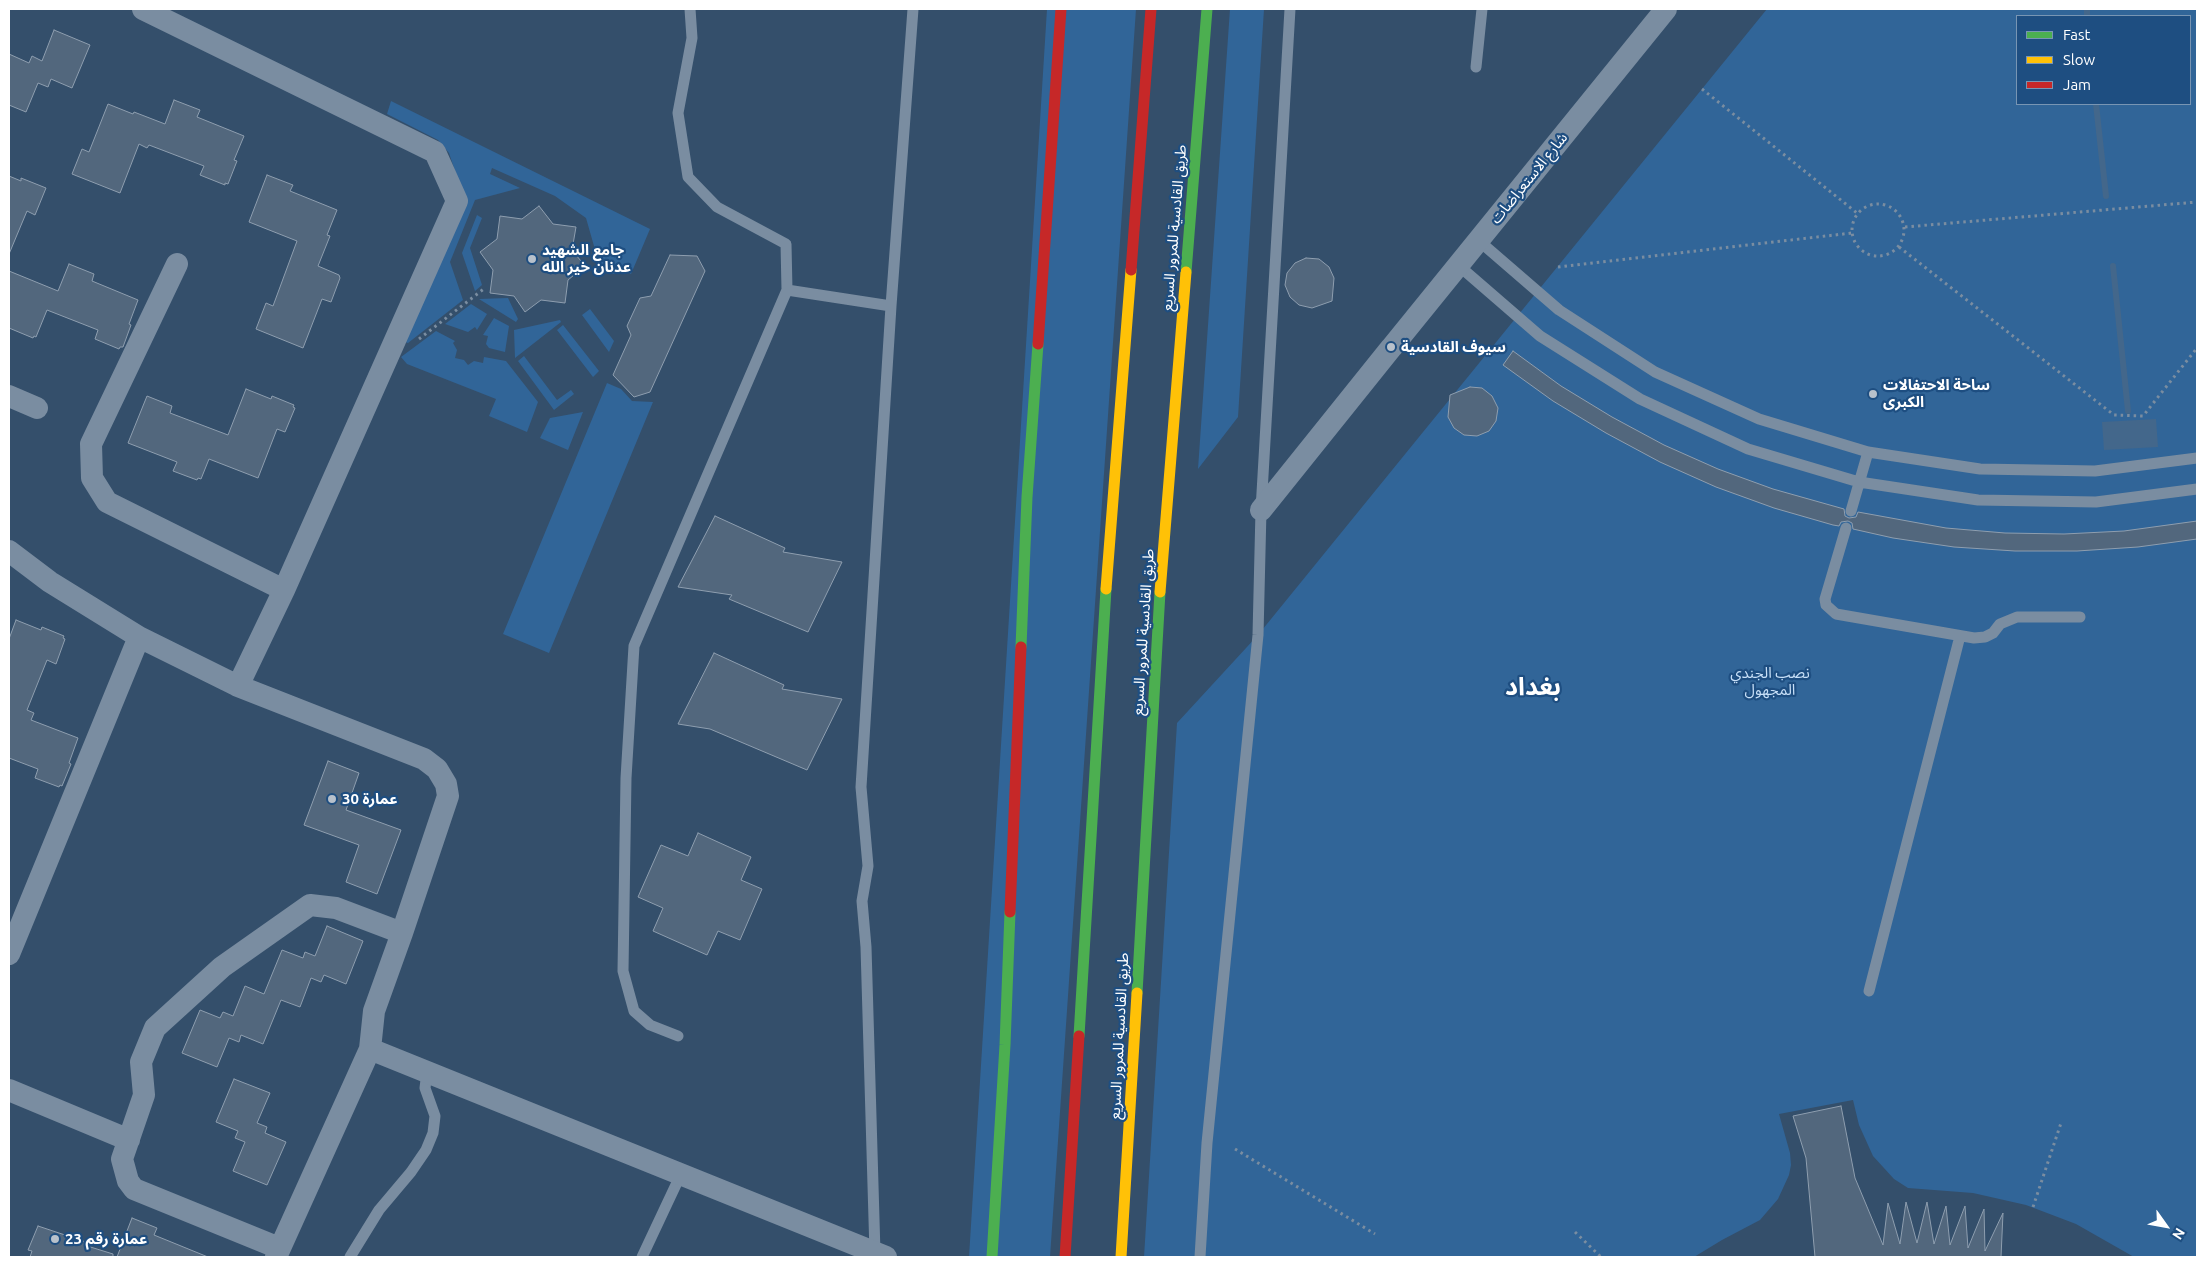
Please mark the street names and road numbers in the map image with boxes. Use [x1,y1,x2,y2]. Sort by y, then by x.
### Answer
street label: شارع الاستعراضات [1487,129,1571,227]
street label: طريق القادسية للمرور السريع [1158,144,1190,312]
street label: طريق القادسية للمرور السريع [1128,548,1158,716]
street label: طريق القادسية للمرور السريع [1106,952,1132,1120]

